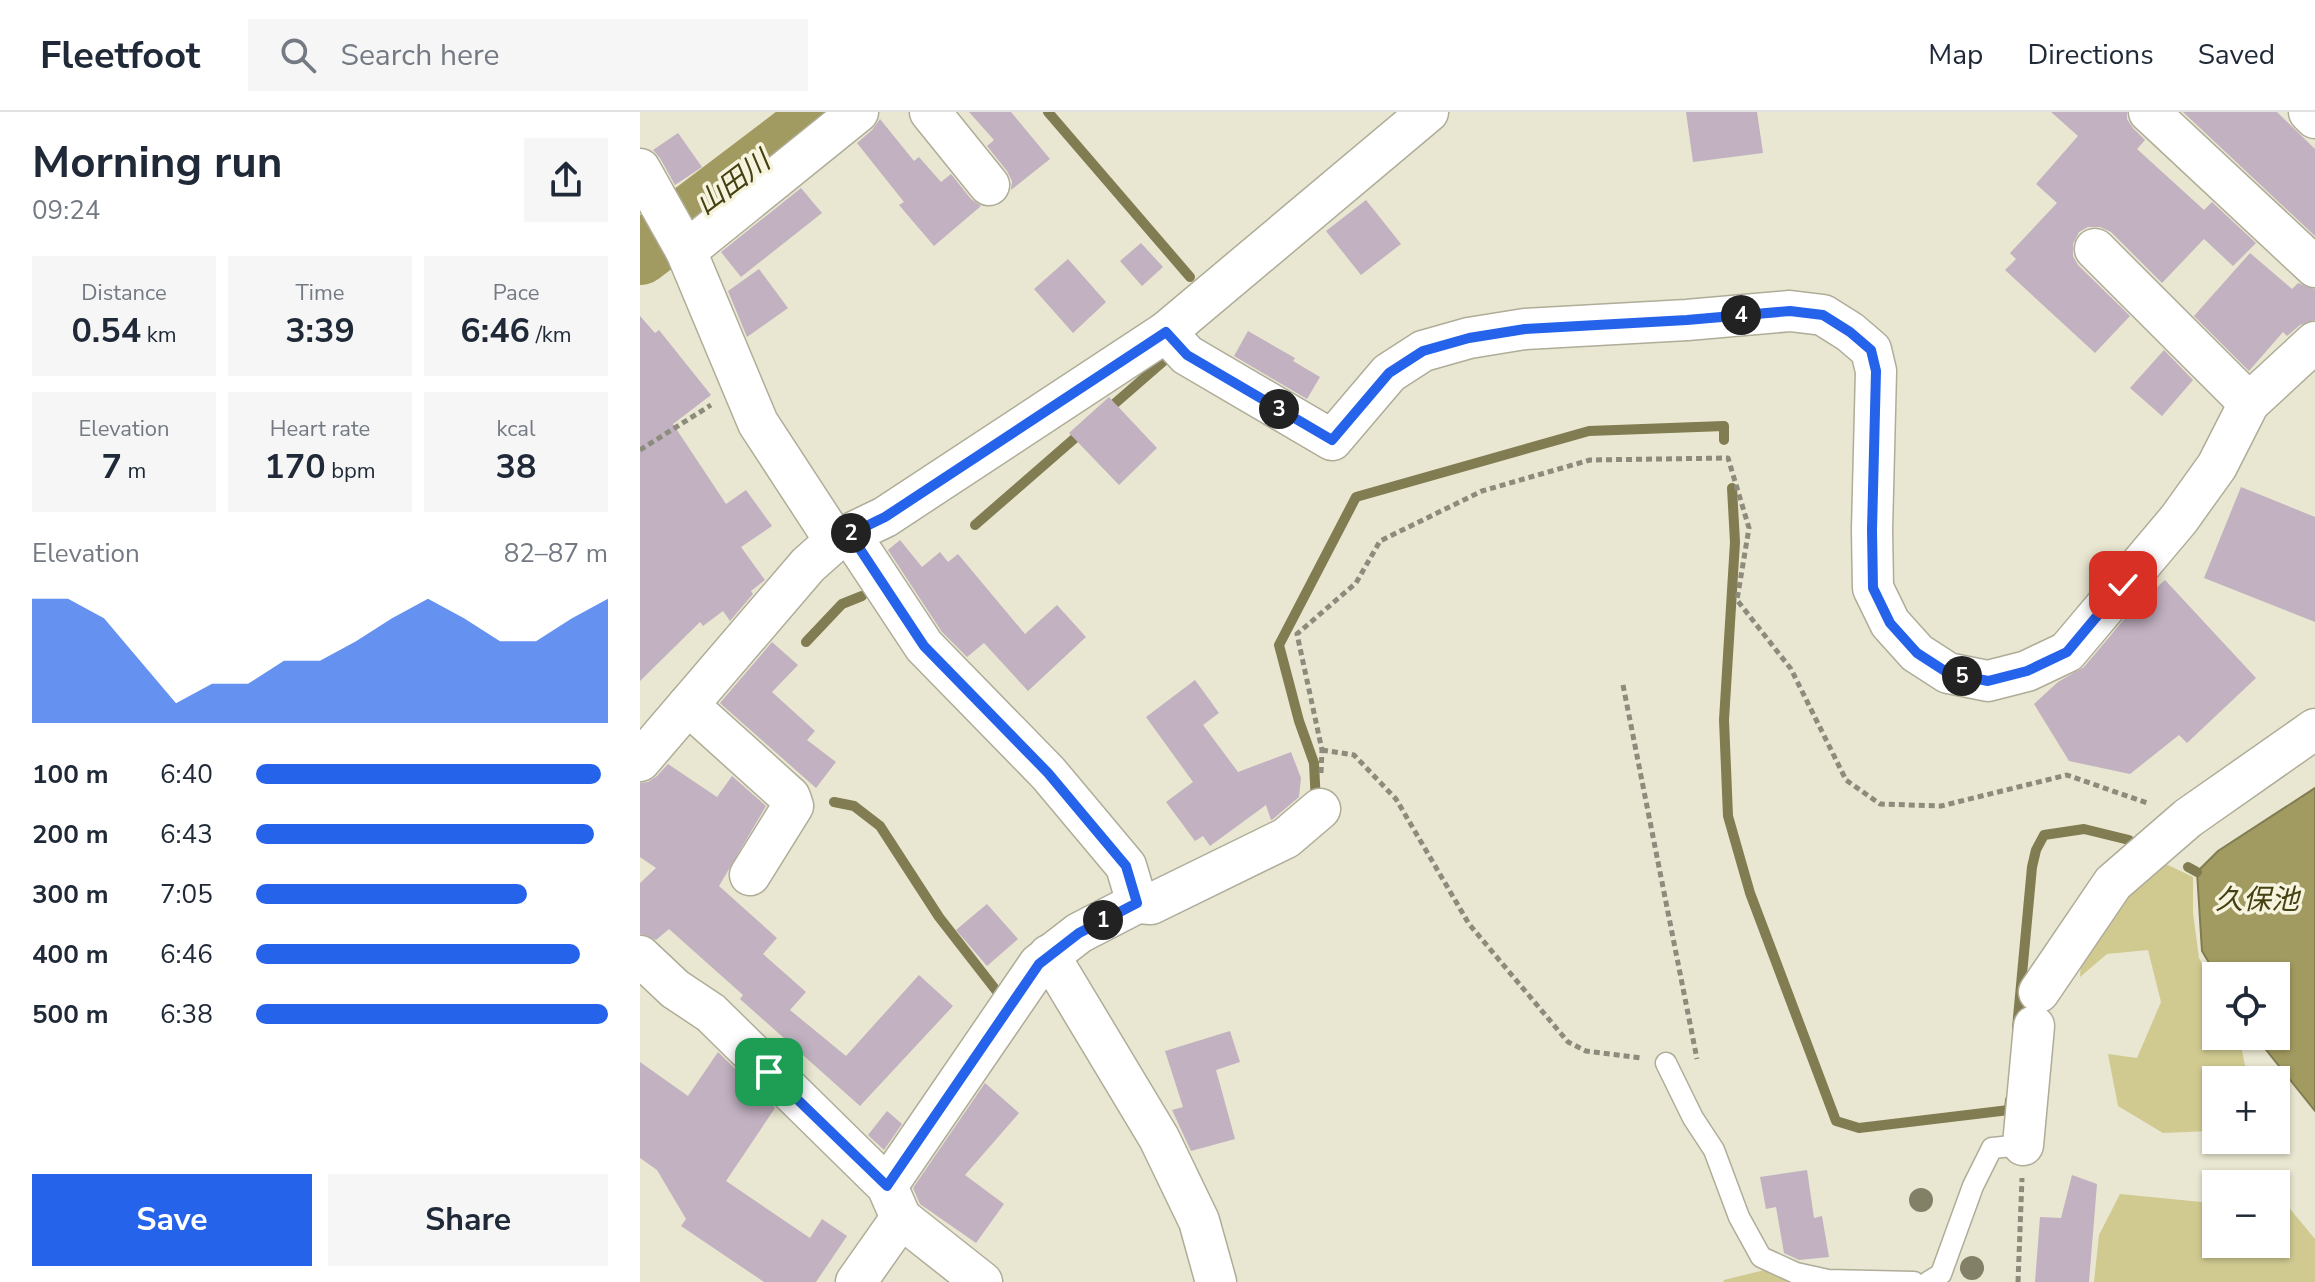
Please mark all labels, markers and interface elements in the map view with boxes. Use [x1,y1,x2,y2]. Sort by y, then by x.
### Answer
search box [248,19,808,91]
text: Fleetfoot [40,30,200,81]
icon: search [276,33,320,77]
text: Search here [340,35,499,76]
text: Map [1928,36,1983,74]
text: Directions [2027,36,2154,74]
text: Saved [2198,36,2275,74]
text: Morning run [32,133,282,193]
button: share [524,138,608,222]
water label: 山田川 [688,141,780,223]
text: 09:24 [32,193,100,228]
text: Distance [81,278,167,308]
text: Time [296,278,344,308]
text: Pace [493,278,539,308]
pin: 4 [1721,295,1761,335]
text: 4 [1734,300,1748,330]
text: 0.54 [71,308,141,354]
text: 3:39 [285,308,355,354]
text: 6:46 [460,308,530,354]
text: km [141,320,177,350]
text: /km [530,320,572,350]
pin: 3 [1259,389,1299,429]
text: 3 [1272,394,1286,424]
text: Elevation [78,414,170,444]
text: Heart rate [270,414,370,444]
text: kcal [497,414,536,444]
text: 7 [102,444,122,490]
text: 170 [264,444,326,490]
text: 38 [496,444,536,490]
text: m [122,456,146,486]
text: bpm [326,456,376,486]
pin: 2 [831,513,871,553]
text: 2 [844,518,858,548]
text: Elevation [32,536,140,571]
text: 82–87 m [504,536,608,571]
pin [2089,551,2157,619]
icon: check [2101,563,2145,607]
pin: 5 [1942,656,1982,696]
text: 5 [1955,661,1969,691]
text: 100 m [32,757,109,792]
text: 6:40 [160,757,213,792]
text: 200 m [32,817,109,852]
text: 6:43 [160,817,213,852]
text: 300 m [32,877,109,912]
text: 7:05 [160,877,213,912]
water label: 久保池 [2215,881,2302,919]
pin: 1 [1083,900,1123,940]
text: 1 [1096,905,1110,935]
text: 400 m [32,937,109,972]
text: 6:46 [160,937,213,972]
map controls [2202,962,2290,1258]
button: locate [2202,962,2290,1050]
text: 500 m [32,997,109,1032]
text: 6:38 [160,997,213,1032]
pin [735,1038,803,1106]
icon: arrive [747,1050,791,1094]
button: + [2202,1066,2290,1154]
button: − [2202,1170,2290,1258]
button: Save [32,1174,312,1266]
button: Share [328,1174,608,1266]

